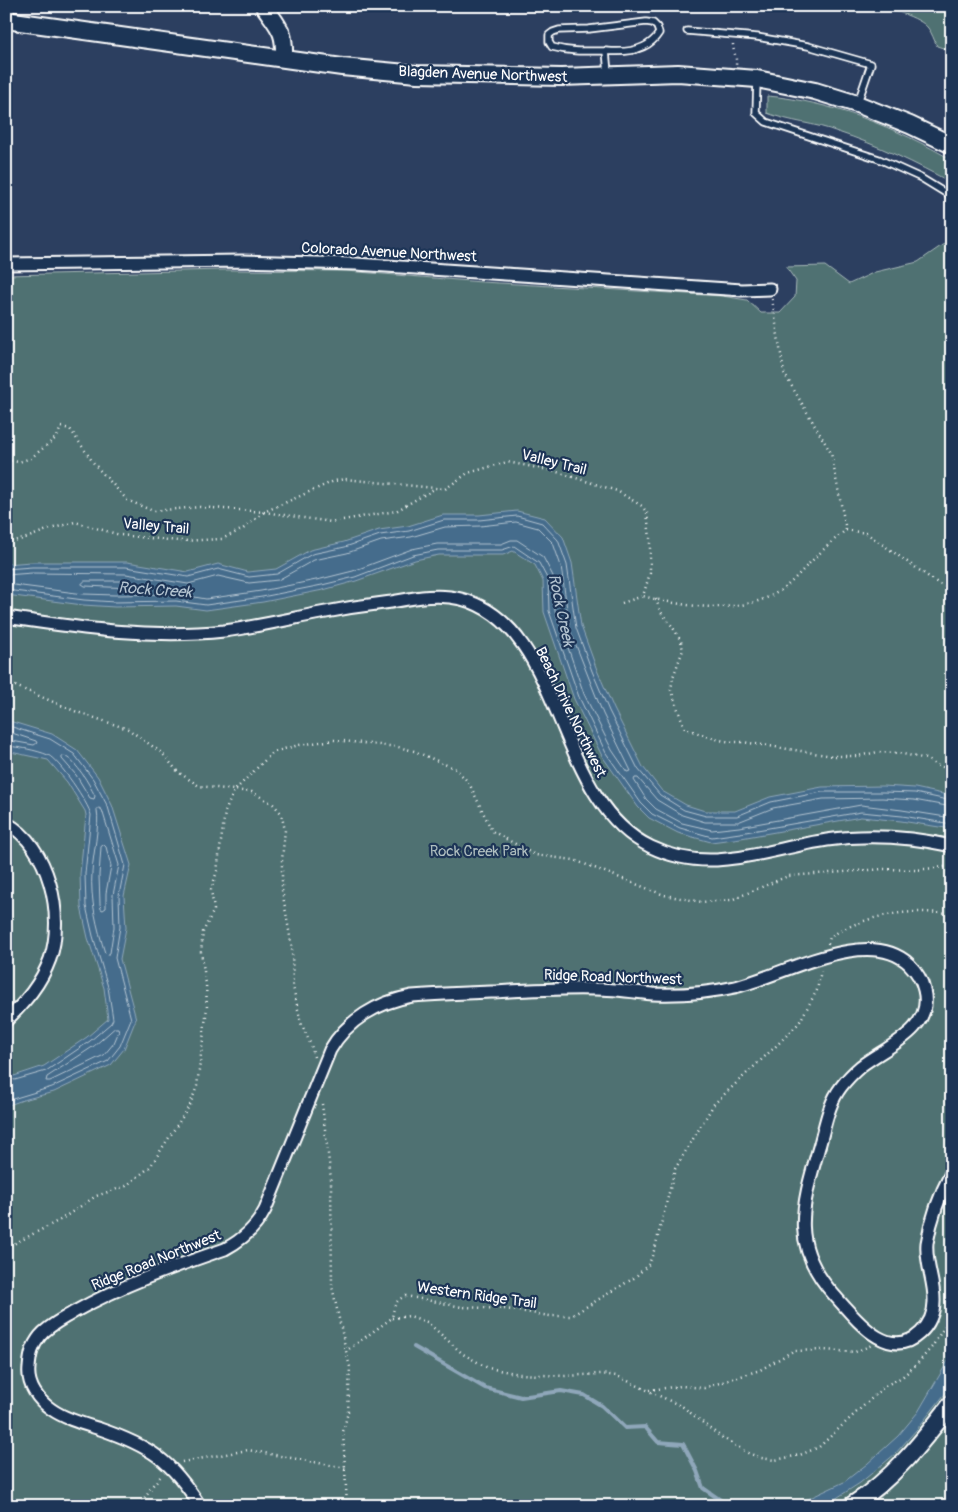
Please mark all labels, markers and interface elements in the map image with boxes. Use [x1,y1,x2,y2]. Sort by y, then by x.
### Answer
street label: Blagden Avenue Northwest [398,62,569,87]
street label: Colorado Avenue Northwest [301,238,478,267]
street label: Valley Trail [519,445,588,480]
street label: Valley Trail [122,514,190,539]
water label: Rock Creek [544,572,579,650]
water label: Rock Creek [117,577,194,603]
street label: Beach Drive Northwest [531,644,611,781]
park label: Rock Creek Park [430,842,529,861]
street label: Ridge Road Northwest [544,966,683,989]
street label: Ridge Road Northwest [89,1225,225,1295]
street label: Western Ridge Trail [416,1278,538,1313]

